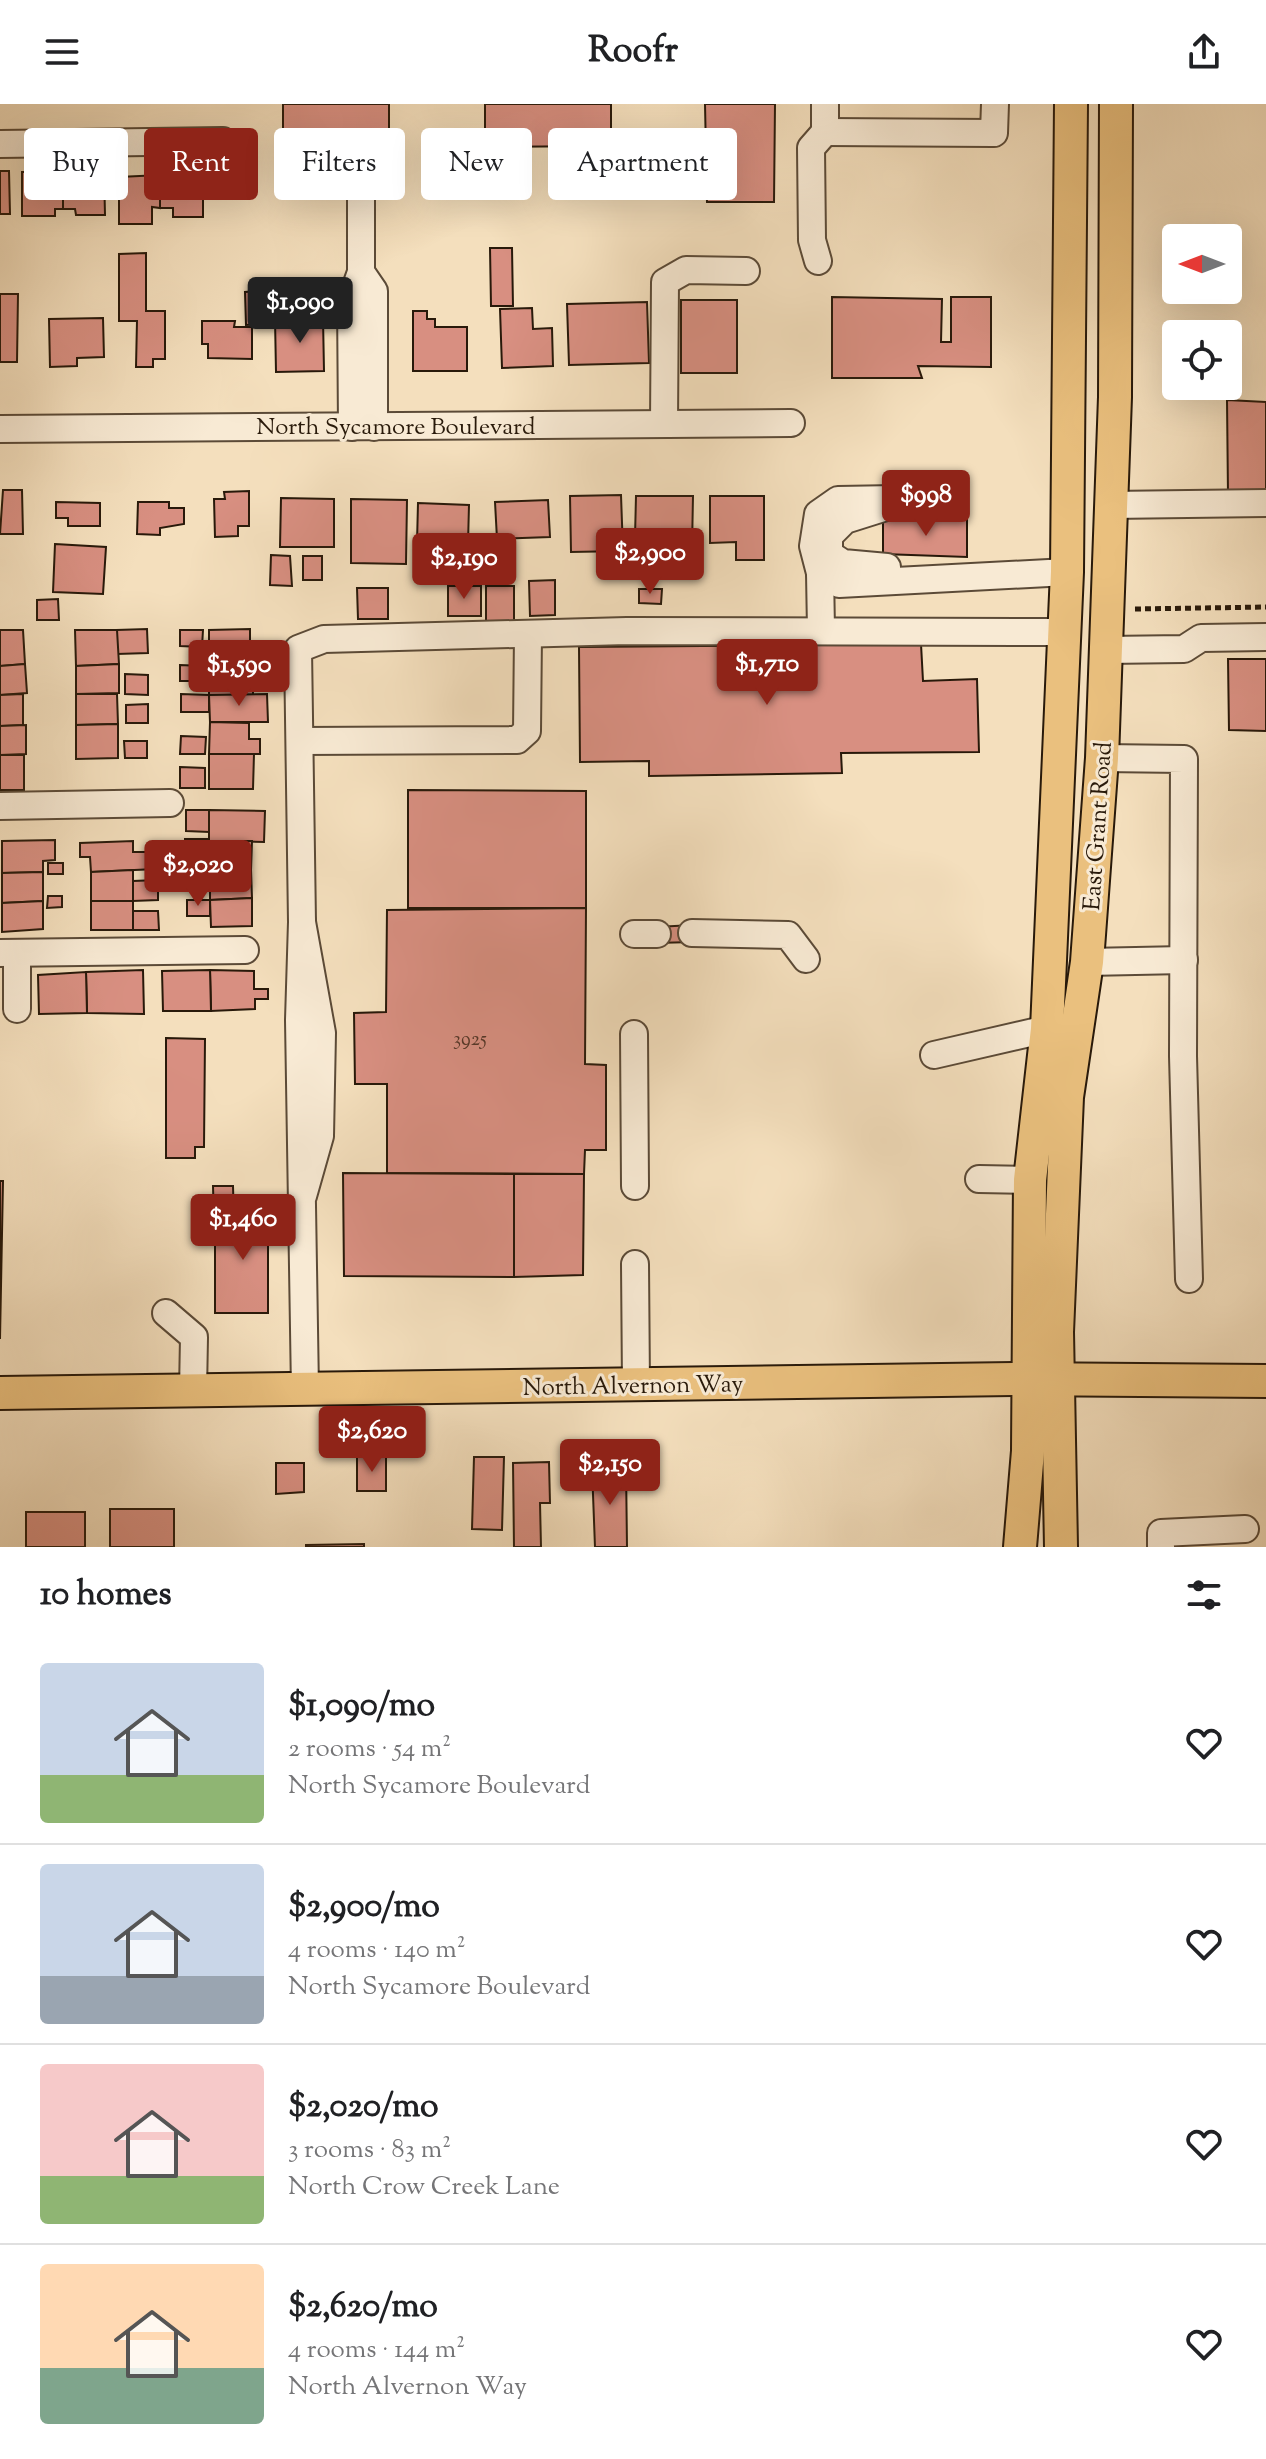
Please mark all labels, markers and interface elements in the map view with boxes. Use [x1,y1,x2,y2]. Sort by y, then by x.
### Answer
text: Roofr [588,26,678,78]
icon: menu [40,30,84,74]
icon: share [1182,30,1226,74]
chip: Buy [24,128,128,200]
chip: Rent [144,128,258,200]
chip: Filters [274,128,405,200]
chip: New [421,128,532,200]
chip: Apartment [548,128,737,200]
north arrow [1162,224,1242,304]
map controls [1162,224,1242,400]
pin: $1,090 [235,277,365,345]
text: $1,090 [266,284,334,321]
button: locate [1162,320,1242,400]
street label: North Sycamore Boulevard [256,411,536,445]
pin: $998 [879,470,973,538]
text: $998 [900,477,952,514]
pin: $2,900 [585,528,715,596]
pin: $2,190 [399,533,529,601]
text: $2,900 [614,535,686,572]
text: $2,190 [430,540,498,577]
pin: $1,710 [702,639,832,707]
pin: $1,590 [174,640,304,708]
text: $1,710 [735,646,799,683]
text: $1,590 [207,647,271,684]
street label: East Grant Road [1076,740,1122,912]
pin: $2,020 [133,840,263,908]
text: $2,020 [162,847,234,884]
house number: 3925 [453,1026,487,1055]
pin: $1,460 [178,1194,308,1262]
text: $1,460 [209,1201,277,1238]
street label: North Alvernon Way [522,1368,744,1406]
pin: $2,620 [307,1406,437,1474]
text: $2,620 [337,1413,407,1450]
pin: $2,150 [545,1439,675,1507]
text: $2,150 [578,1446,642,1483]
text: 10 homes [40,1571,172,1620]
icon: filters [1182,1573,1226,1617]
text: $1,090/mo [288,1682,435,1731]
icon: home [104,1695,200,1791]
icon: heart [1182,1721,1226,1765]
text: 2 rooms · 54 m² [288,1731,451,1768]
text: North Sycamore Boulevard [288,1768,591,1805]
text: $2,900/mo [288,1883,440,1932]
icon: home [104,1896,200,1992]
icon: heart [1182,1922,1226,1966]
text: 4 rooms · 140 m² [288,1932,465,1969]
text: North Sycamore Boulevard [288,1969,591,2006]
text: $2,020/mo [288,2083,439,2132]
icon: home [104,2096,200,2192]
icon: heart [1182,2122,1226,2166]
text: 3 rooms · 83 m² [288,2132,451,2169]
text: North Crow Creek Lane [288,2169,560,2206]
text: $2,620/mo [288,2283,438,2332]
icon: home [104,2296,200,2392]
icon: heart [1182,2322,1226,2366]
text: 4 rooms · 144 m² [288,2332,465,2369]
text: North Alvernon Way [288,2369,527,2406]

